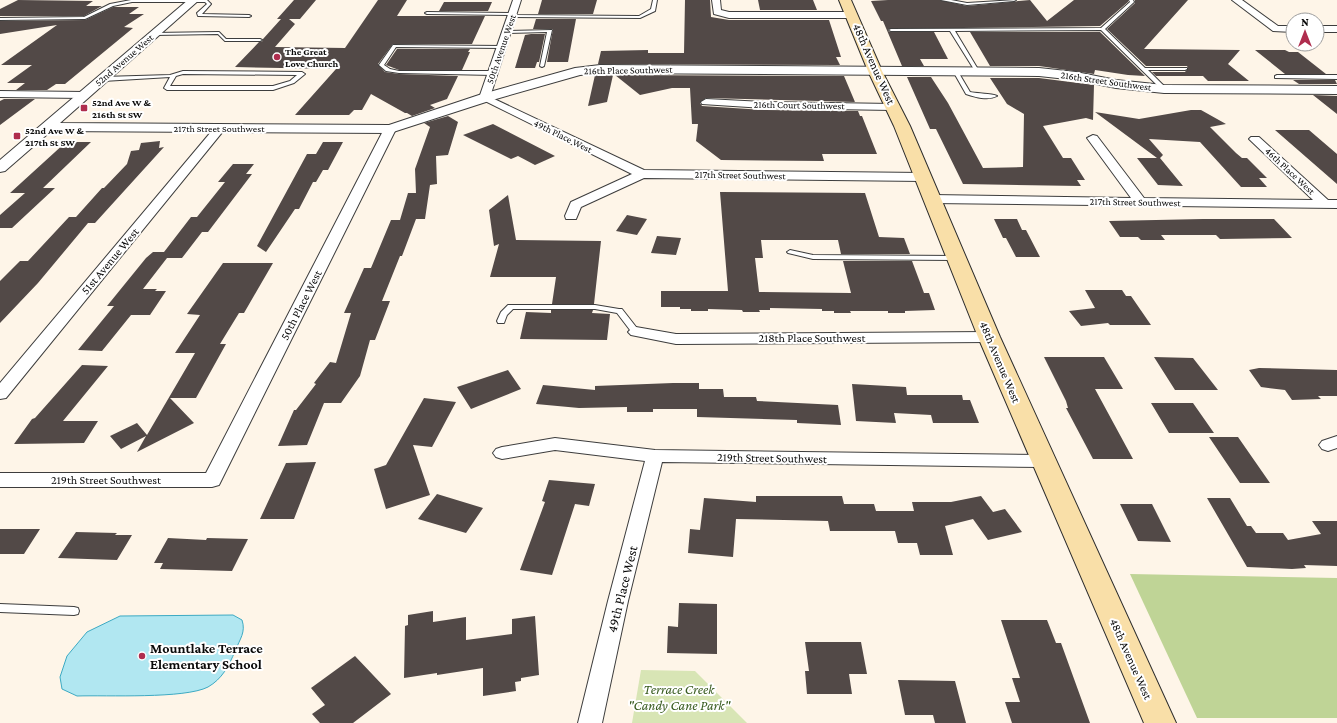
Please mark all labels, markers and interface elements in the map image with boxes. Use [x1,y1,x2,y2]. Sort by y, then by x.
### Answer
street label: 50th Avenue West [484,12,518,85]
north arrow [1285,12,1325,52]
text: N [1301,16,1309,28]
street label: 48th Avenue West [850,21,899,108]
street label: 52nd Avenue West [93,31,156,88]
place label: The Great Love Church [285,46,338,69]
marker: The Great Love Church [272,52,282,62]
street label: 216th Place Southwest [583,64,673,76]
street label: 216th Street Southwest [1060,69,1153,93]
place label: 52nd Ave W & 216th St SW [92,97,151,120]
street label: 216th Court Southwest [753,99,845,111]
marker: 52nd Ave W & 216th St SW [79,103,89,113]
street label: 49th Place West [532,117,595,155]
street label: 217th Street Southwest [173,123,265,134]
place label: 52nd Ave W & 217th St SW [25,125,84,148]
marker: 52nd Ave W & 217th St SW [12,131,22,141]
street label: 46th Place West [1263,145,1318,197]
street label: 217th Street Southwest [694,169,786,181]
street label: 217th Street Southwest [1089,196,1181,208]
street label: 51st Avenue West [78,224,143,297]
street label: 50th Place West [277,267,325,342]
street label: 48th Avenue West [977,319,1024,406]
street label: 218th Place Southwest [759,331,866,345]
street label: 219th Street Southwest [717,450,828,466]
street label: 219th Street Southwest [51,473,162,487]
street label: 49th Place West [603,543,641,634]
street label: 48th Avenue West [1107,616,1156,703]
place label: Mountlake Terrace Elementary School [150,640,263,672]
marker: Mountlake Terrace Elementary School [137,651,147,661]
park label: Terrace Creek "Candy Cane Park" [628,681,731,713]

